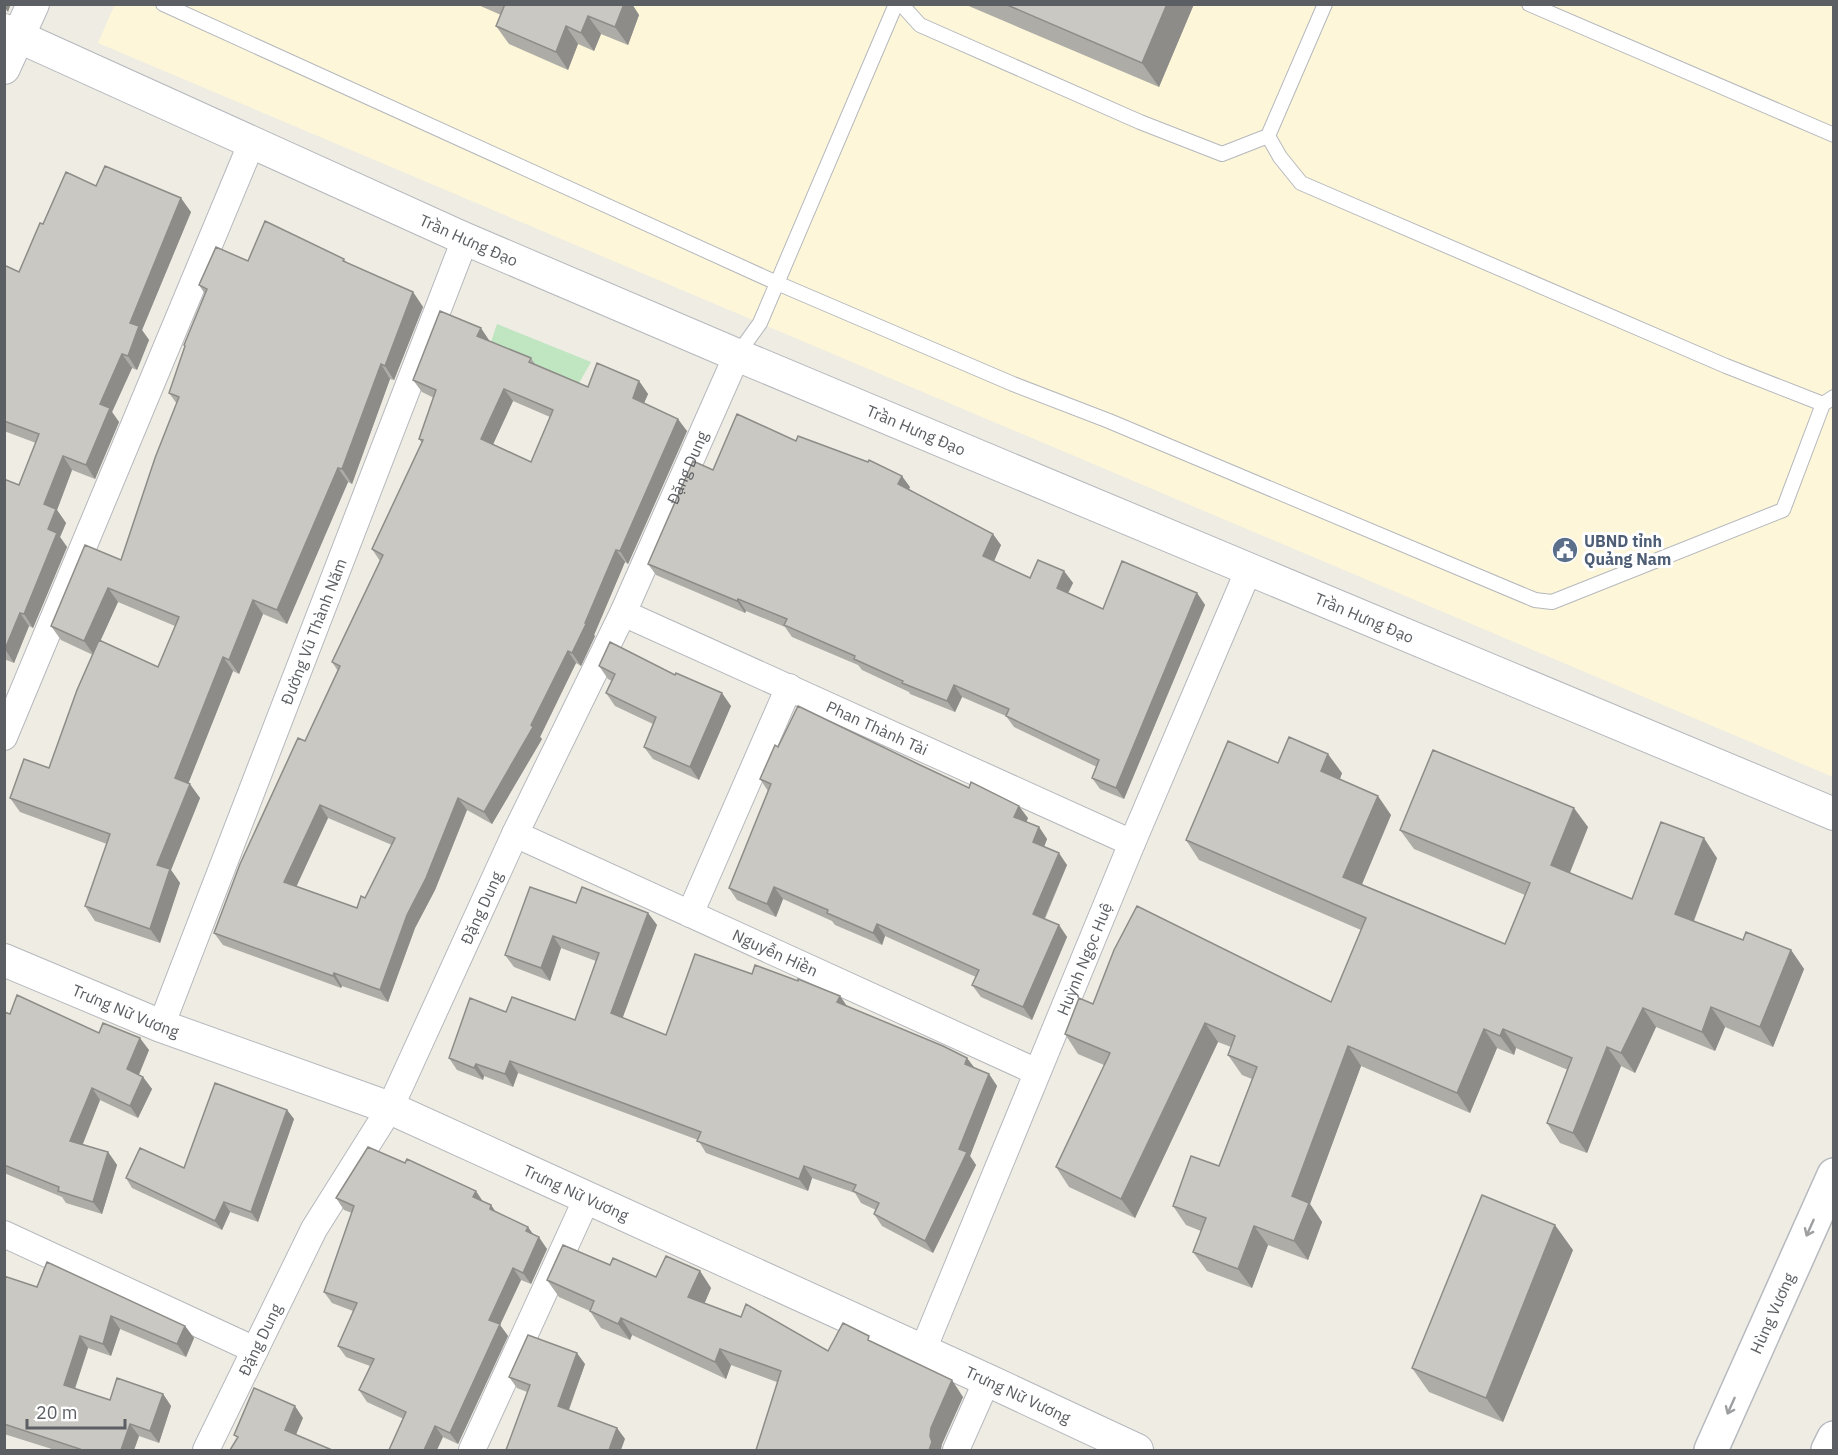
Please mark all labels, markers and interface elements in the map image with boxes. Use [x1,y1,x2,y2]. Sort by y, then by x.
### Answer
street label: Trần Hưng Đạo [416,210,521,270]
street label: Trần Hưng Đạo [863,400,969,460]
street label: Đặng Dung [662,427,712,507]
place label: UBND tỉnh Quảng Nam [1584,531,1671,569]
public building icon: UBND tỉnh Quảng Nam [1550,535,1580,565]
street label: Đường Vũ Thành Năm [276,555,351,707]
street label: Trần Hưng Đạo [1312,588,1417,647]
street label: Phan Thành Tài [823,696,931,760]
street label: Đặng Dung [456,868,507,947]
street label: Huỳnh Ngọc Huệ [1052,899,1116,1018]
street label: Nguyễn Hiền [729,925,821,981]
street label: Trưng Nữ Vương [69,980,182,1042]
street label: Trưng Nữ Vương [520,1160,633,1226]
one-way arrow [1804,1219,1815,1237]
street label: Hùng Vương [1745,1269,1799,1357]
street label: Đặng Dung [234,1300,286,1379]
street label: Trưng Nữ Vương [962,1362,1075,1428]
scale bar [27,1392,124,1430]
one-way arrow [1725,1397,1736,1415]
text: 20 m [36,1401,78,1424]

